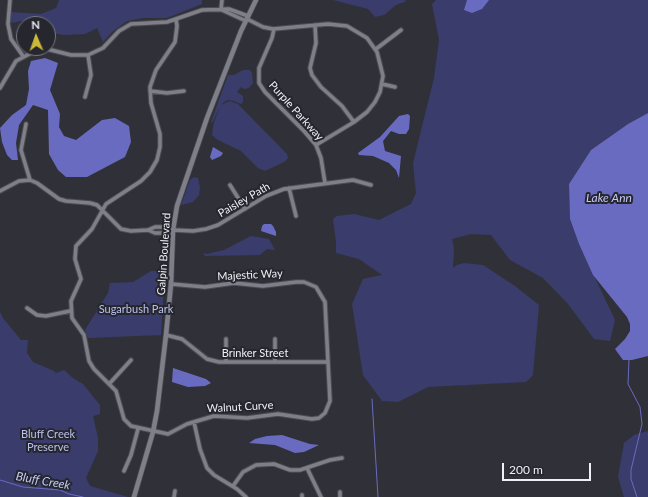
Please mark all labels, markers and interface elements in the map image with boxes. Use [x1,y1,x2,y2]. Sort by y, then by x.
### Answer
north arrow [16,16,56,56]
text: N [31,18,40,31]
street label: Purple Parkway [266,79,326,143]
street label: Paisley Path [216,180,272,220]
water label: Lake Ann [586,191,632,205]
street label: Galpin Boulevard [155,212,173,296]
street label: Majestic Way [217,267,283,283]
park label: Sugarbush Park [99,302,173,316]
street label: Brinker Street [222,346,288,360]
street label: Walnut Curve [206,399,274,415]
park label: Bluff Creek Preserve [21,427,75,453]
scale bar [504,455,593,481]
text: 200 m [509,462,543,477]
water label: Bluff Creek [15,469,71,493]

